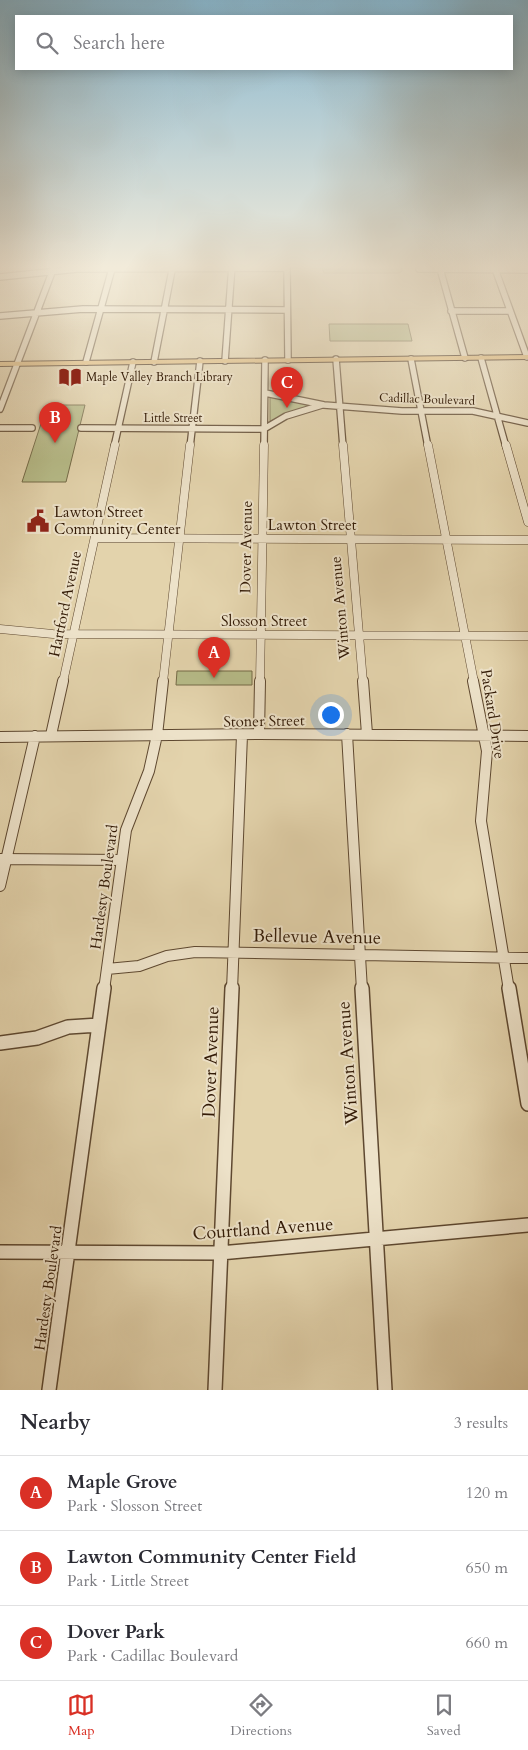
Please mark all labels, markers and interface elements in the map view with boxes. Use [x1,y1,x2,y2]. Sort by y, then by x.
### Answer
search box [15,15,513,70]
icon: search [33,29,61,57]
text: Search here [73,30,165,56]
library icon: Maple Valley Branch Library [57,364,83,390]
pin: C [271,367,303,408]
place label: Maple Valley Branch Library [86,369,234,385]
street label: Cadillac Boulevard [379,389,476,409]
pin: B [39,402,71,443]
street label: Little Street [144,410,203,426]
street label: Dover Avenue [235,500,257,594]
place label: Lawton Street Community Center [54,502,181,539]
public building icon: Lawton Street Community Center [25,508,51,534]
street label: Lawton Street [267,515,357,535]
street label: Hartford Avenue [44,549,86,659]
street label: Winton Avenue [326,555,355,661]
street label: Slosson Street [221,611,307,631]
pin: A [198,637,230,678]
street label: Packard Drive [476,668,510,760]
your location [318,702,344,728]
street label: Stoner Street [223,710,305,732]
street label: Hardesty Boulevard [85,823,123,951]
street label: Bellevue Avenue [253,923,381,951]
street label: Winton Avenue [331,1000,365,1127]
street label: Dover Avenue [197,1006,225,1118]
street label: Courtland Avenue [192,1212,334,1246]
street label: Hardesty Boulevard [29,1224,67,1352]
text: Nearby [20,1408,91,1437]
text: 3 results [454,1412,508,1434]
text: Maple Grove [67,1469,177,1495]
text: A [30,1482,42,1504]
text: 120 m [466,1482,508,1504]
text: Park · Slosson Street [67,1495,202,1517]
text: Lawton Community Center Field [67,1544,356,1570]
text: B [30,1557,42,1579]
text: 650 m [466,1557,508,1579]
text: Park · Little Street [67,1570,189,1592]
text: Dover Park [67,1619,165,1645]
text: C [30,1632,42,1654]
text: 660 m [466,1632,508,1654]
text: Park · Cadillac Boulevard [67,1645,238,1667]
tab: Map [67,1691,95,1740]
tab: Directions [230,1691,292,1740]
tab: Saved [427,1691,461,1740]

